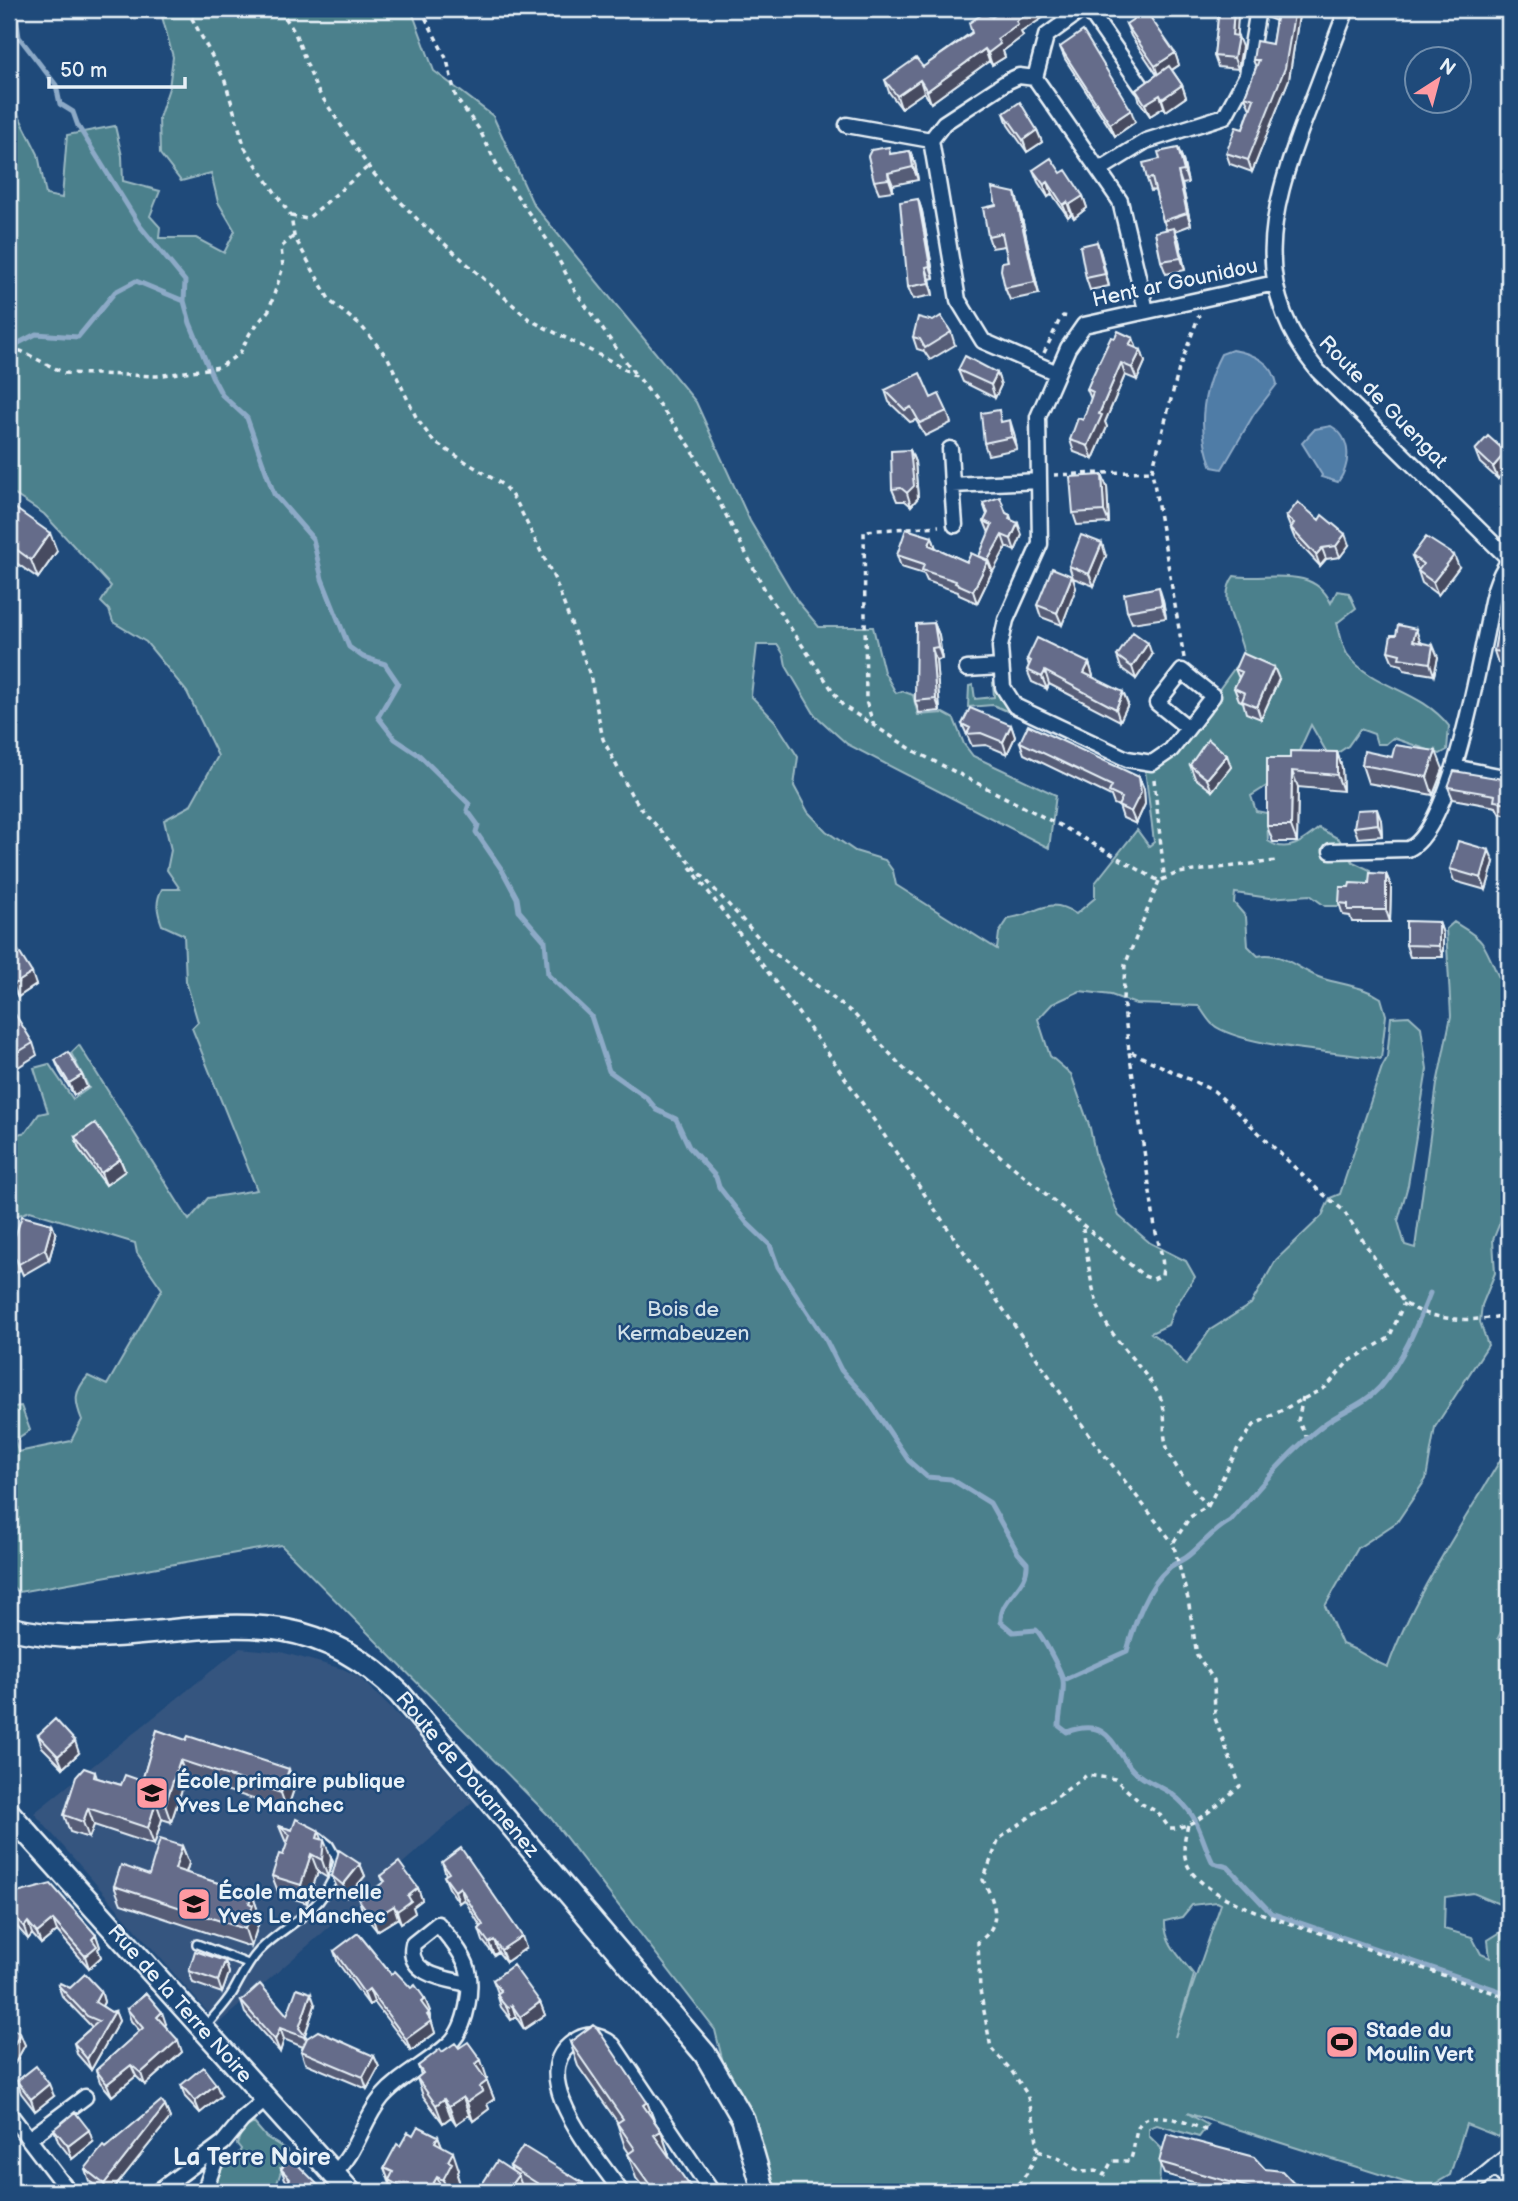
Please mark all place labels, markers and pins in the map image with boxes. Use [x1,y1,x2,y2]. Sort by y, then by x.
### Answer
place label: École primaire publique Yves Le Manchec [176,1768,405,1818]
school or university icon: École primaire publique Yves Le Manchec [133,1774,171,1812]
place label: École maternelle Yves Le Manchec [218,1879,386,1929]
school or university icon: École maternelle Yves Le Manchec [175,1885,213,1923]
place label: Stade du Moulin Vert [1366,2018,1474,2067]
sports icon: Stade du Moulin Vert [1323,2023,1361,2061]

